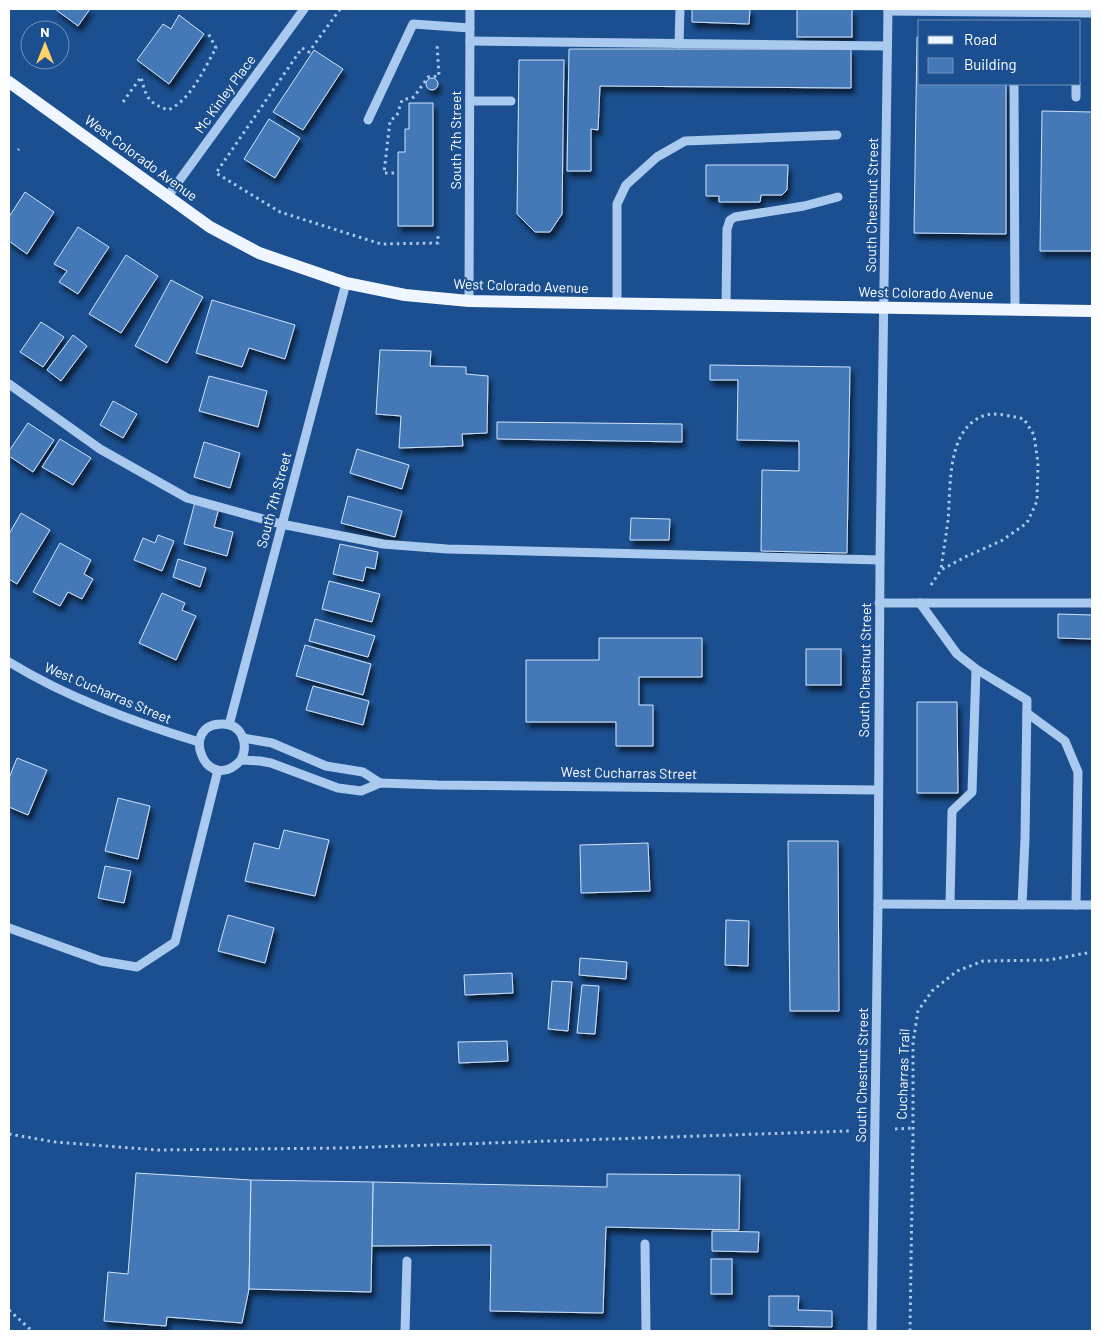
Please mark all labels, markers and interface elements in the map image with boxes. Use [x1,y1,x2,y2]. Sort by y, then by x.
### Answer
north arrow [20,20,70,70]
legend [918,20,1081,85]
text: N [40,23,50,40]
text: Road [964,30,997,48]
street label: Mc Kinley Place [190,51,259,136]
text: Building [964,55,1017,73]
street label: South 7th Street [447,90,464,190]
street label: West Colorado Avenue [82,111,201,204]
street label: South Chestnut Street [862,137,881,273]
street label: West Colorado Avenue [453,275,589,296]
street label: West Colorado Avenue [858,283,994,302]
street label: South 7th Street [252,450,295,550]
street label: South Chestnut Street [855,602,874,738]
street label: West Cucharras Street [42,658,174,727]
street label: West Cucharras Street [561,763,697,782]
street label: South Chestnut Street [852,1007,871,1143]
street label: Cucharras Trail [892,1028,913,1120]

